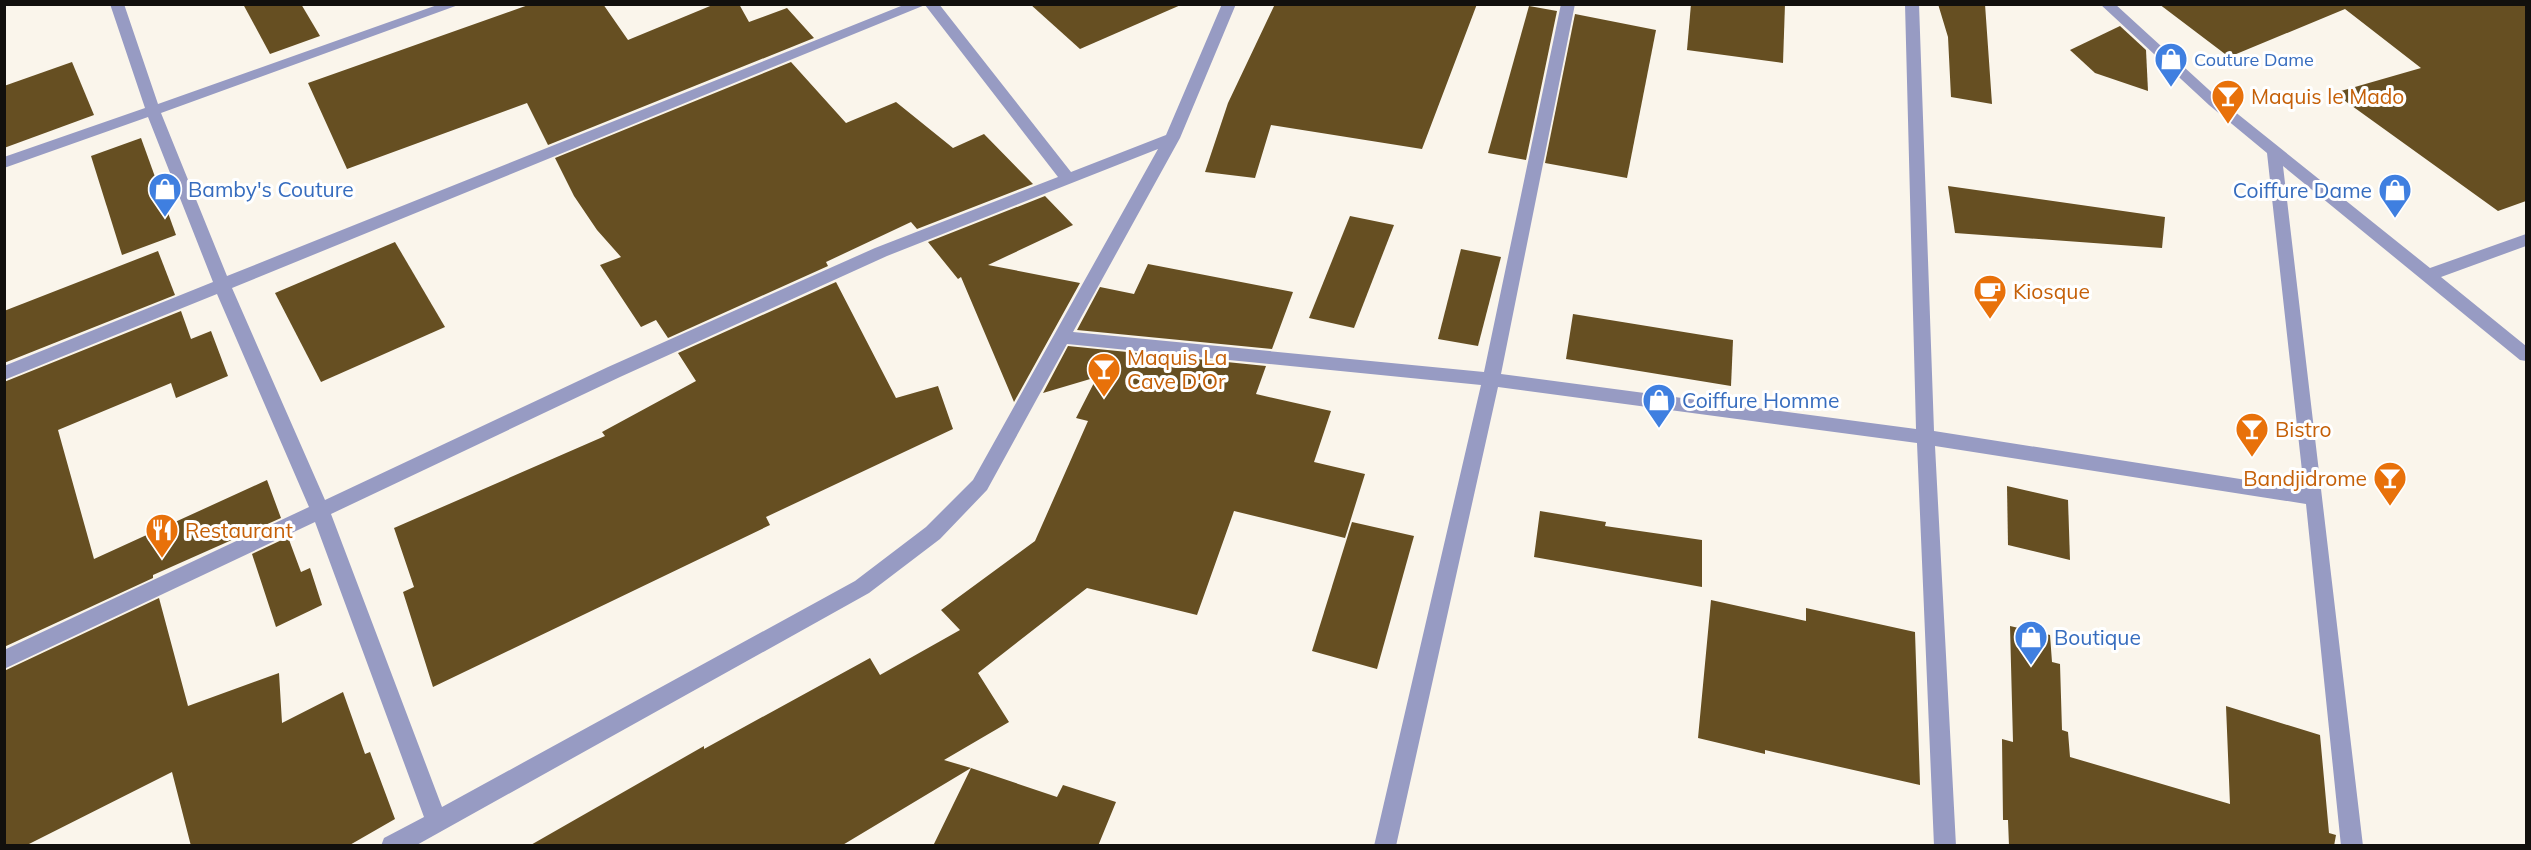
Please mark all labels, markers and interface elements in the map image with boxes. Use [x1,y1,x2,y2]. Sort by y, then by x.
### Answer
shop icon: Couture Dame [2153,41,2189,88]
place label: Couture Dame [2194,48,2314,71]
bar icon: Maquis le Mado [2210,78,2246,125]
place label: Maquis le Mado [2251,83,2404,109]
shop icon: Bamby's Couture [147,171,183,218]
shop icon: Coiffure Dame [2377,172,2413,219]
place label: Bamby's Couture [188,176,354,202]
place label: Coiffure Dame [2233,177,2372,203]
cafe icon: Kiosque [1972,273,2008,320]
place label: Kiosque [2013,278,2090,304]
place label: Maquis La Cave D'Or [1127,344,1227,394]
bar icon: Maquis La Cave D'Or [1086,351,1122,398]
shop icon: Coiffure Homme [1641,382,1677,429]
place label: Coiffure Homme [1682,387,1839,413]
bar icon: Bistro [2234,411,2270,458]
place label: Bistro [2275,416,2331,442]
bar icon: Bandjidrome [2372,460,2408,507]
place label: Bandjidrome [2243,465,2367,491]
restaurant icon: Restaurant [144,512,180,559]
place label: Restaurant [185,517,293,543]
shop icon: Boutique [2013,619,2049,666]
place label: Boutique [2054,624,2141,650]

